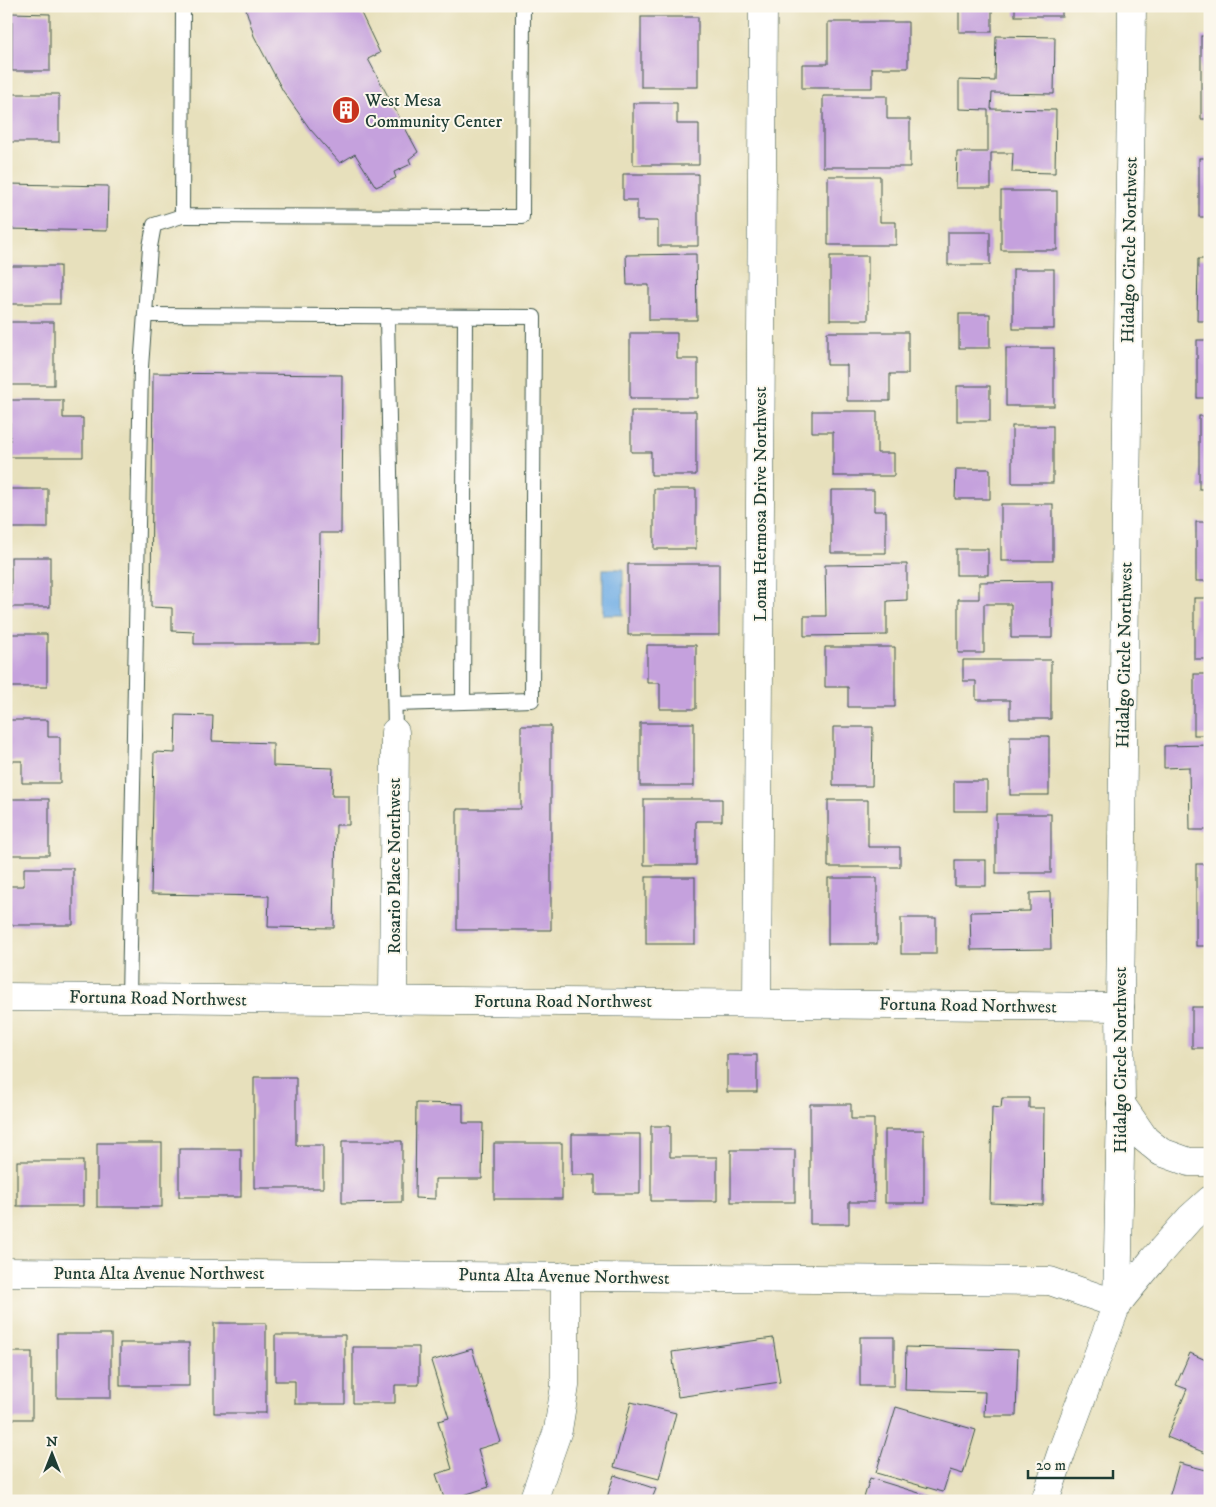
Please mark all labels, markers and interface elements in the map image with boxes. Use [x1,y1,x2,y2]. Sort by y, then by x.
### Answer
place label: West Mesa Community Center [364,90,502,133]
building icon: West Mesa Community Center [331,95,361,125]
street label: Hidalgo Circle Northwest [1117,156,1143,343]
street label: Loma Hermosa Drive Northwest [750,386,772,622]
street label: Hidalgo Circle Northwest [1112,561,1138,748]
street label: Rosario Place Northwest [384,778,406,954]
street label: Hidalgo Circle Northwest [1110,967,1132,1153]
street label: Fortuna Road Northwest [69,986,247,1012]
street label: Fortuna Road Northwest [474,991,652,1013]
street label: Fortuna Road Northwest [879,993,1057,1019]
street label: Punta Alta Avenue Northwest [53,1263,265,1285]
street label: Punta Alta Avenue Northwest [458,1264,670,1290]
north arrow [28,1430,78,1480]
text: N [46,1433,58,1451]
scale bar [1028,1447,1114,1479]
text: 20 m [1036,1456,1066,1475]

